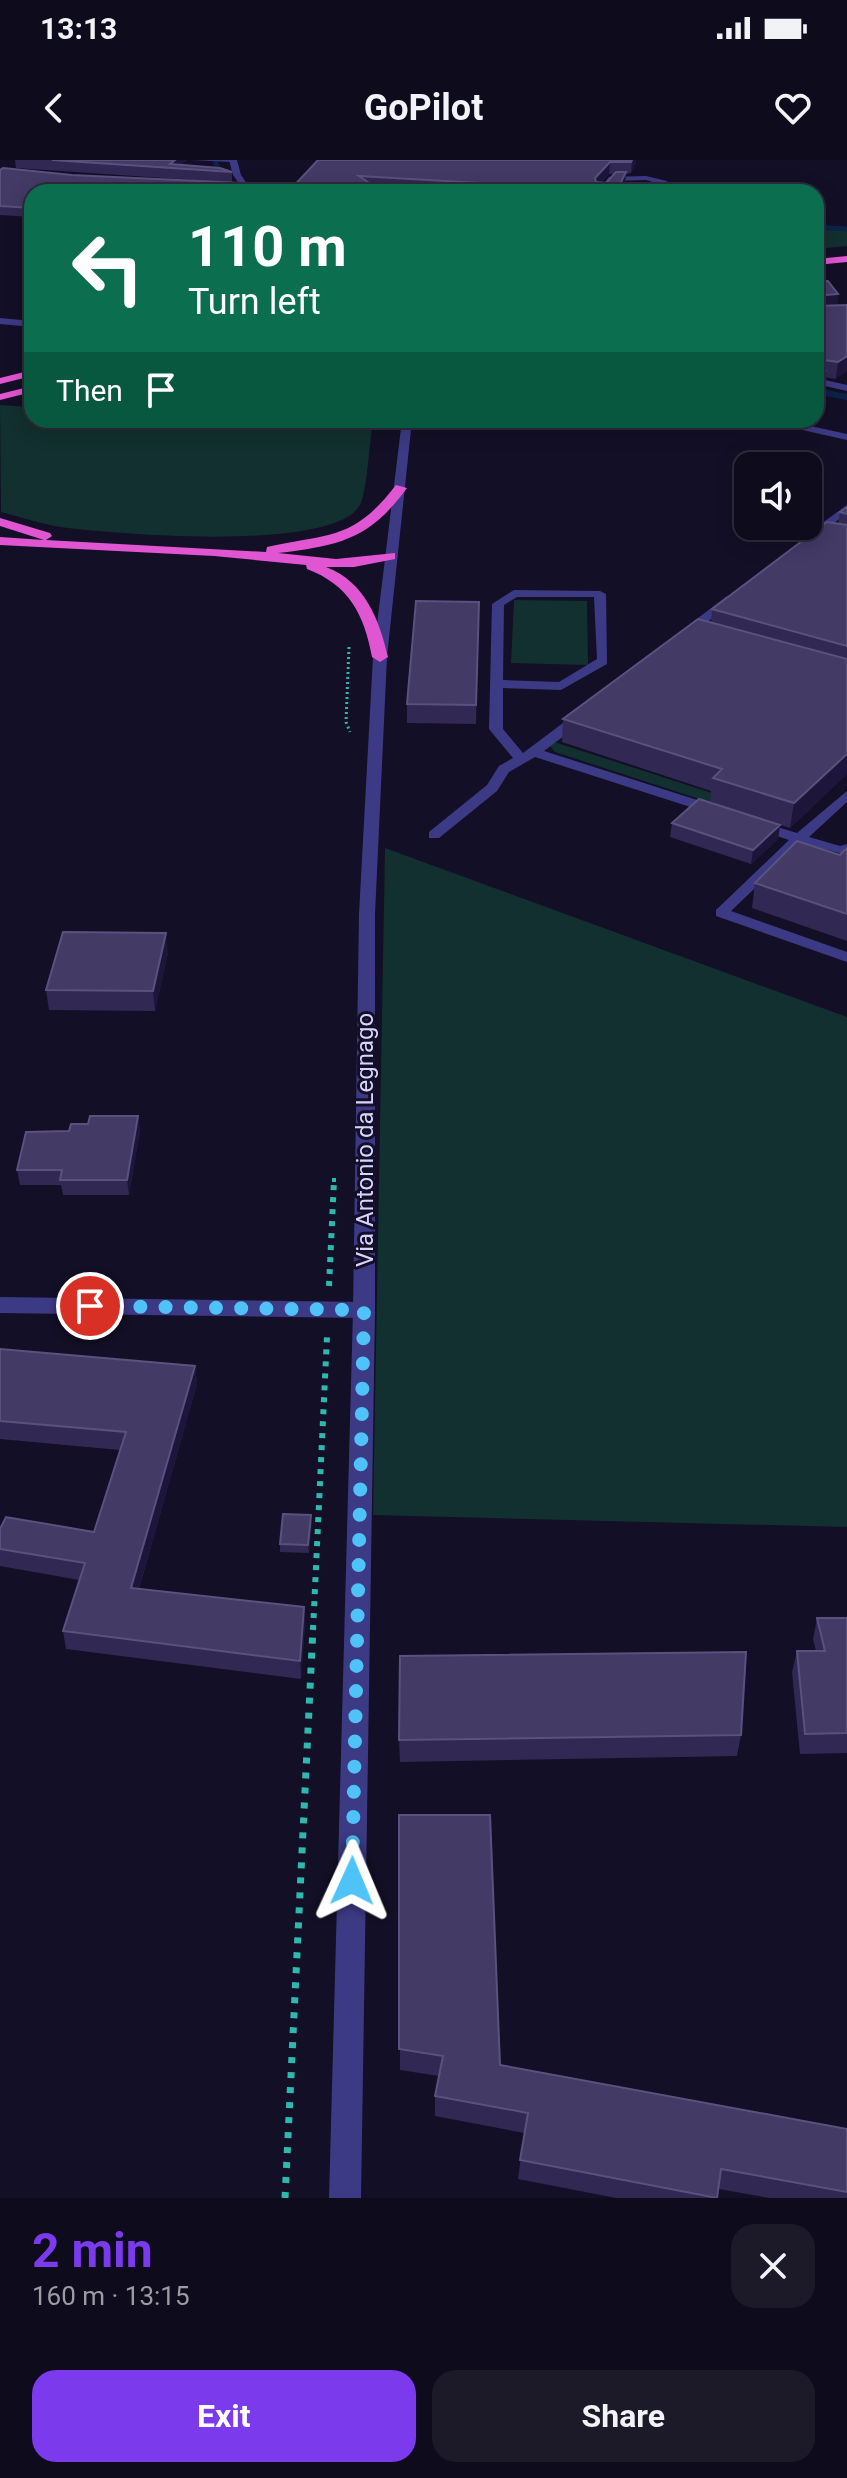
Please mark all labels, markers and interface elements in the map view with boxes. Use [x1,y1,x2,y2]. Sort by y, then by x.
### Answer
text: 13:13 [40,11,117,46]
icon: back [32,86,76,130]
icon: heart [771,86,815,130]
text: GoPilot [364,87,483,129]
text: 110 m [188,214,347,280]
icon: left [56,216,160,320]
text: Turn left [188,281,321,323]
icon: arrive [139,368,183,412]
text: Then [56,373,123,408]
map controls [734,452,822,540]
button: sound [734,452,822,540]
street label: Via Antonio da Legnago [351,1013,379,1267]
pin [56,1272,124,1340]
icon: arrive [68,1284,112,1328]
position arrow [310,1839,394,1923]
text: 2 min [32,2222,153,2279]
button: close [731,2224,815,2308]
text: 160 m · 13:15 [32,2281,190,2311]
button: Exit [32,2370,416,2462]
button: Share [432,2370,815,2462]

